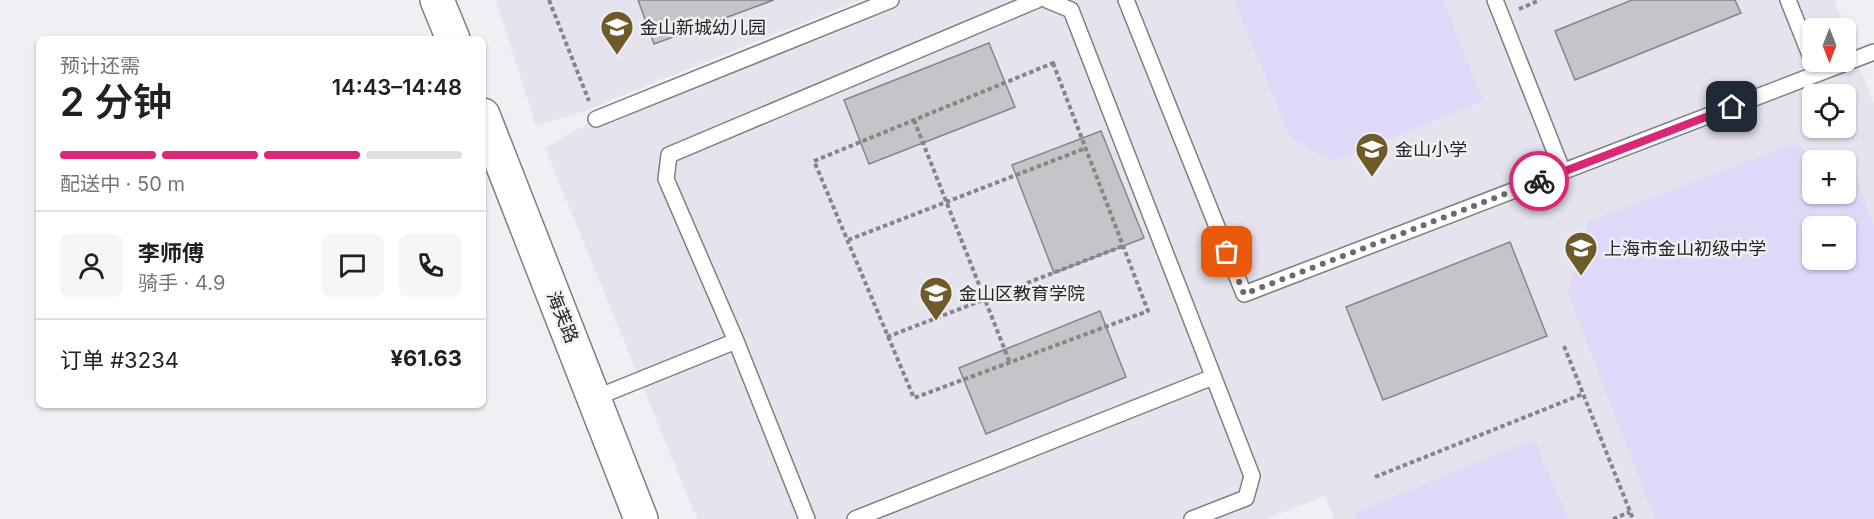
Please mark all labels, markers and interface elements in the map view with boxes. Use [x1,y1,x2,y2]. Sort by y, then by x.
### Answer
school or university icon: 金山新城幼儿园 [599,9,635,56]
place label: 金山新城幼儿园 [640,17,766,38]
north arrow [1802,18,1856,72]
map controls [1802,18,1856,270]
text: 预计还需 [60,54,140,78]
text: 14:43–14:48 [332,74,462,100]
text: 2 分钟 [60,78,172,125]
pin [1706,81,1757,132]
button: locate [1802,84,1856,138]
icon: home [1715,90,1748,123]
school or university icon: 金山小学 [1354,131,1390,178]
place label: 金山小学 [1395,139,1467,160]
button: + [1802,150,1856,204]
courier [1509,151,1569,211]
icon: bike [1523,165,1556,198]
text: 配送中 · 50 m [60,172,185,196]
button: − [1802,216,1856,270]
pin [1201,226,1252,277]
school or university icon: 上海市金山初级中学 [1563,230,1599,277]
button: person [60,234,123,297]
button: chat [321,234,384,297]
button: phone [399,234,462,297]
icon: bag [1210,235,1243,268]
place label: 上海市金山初级中学 [1604,238,1766,259]
text: 李师傅 [138,240,204,266]
text: 骑手 · 4.9 [138,271,225,295]
school or university icon: 金山区教育学院 [918,275,954,322]
place label: 金山区教育学院 [959,283,1085,304]
street label: 海芙路 [543,288,583,346]
text: ¥61.63 [390,345,462,371]
text: 订单 #3234 [60,347,179,373]

